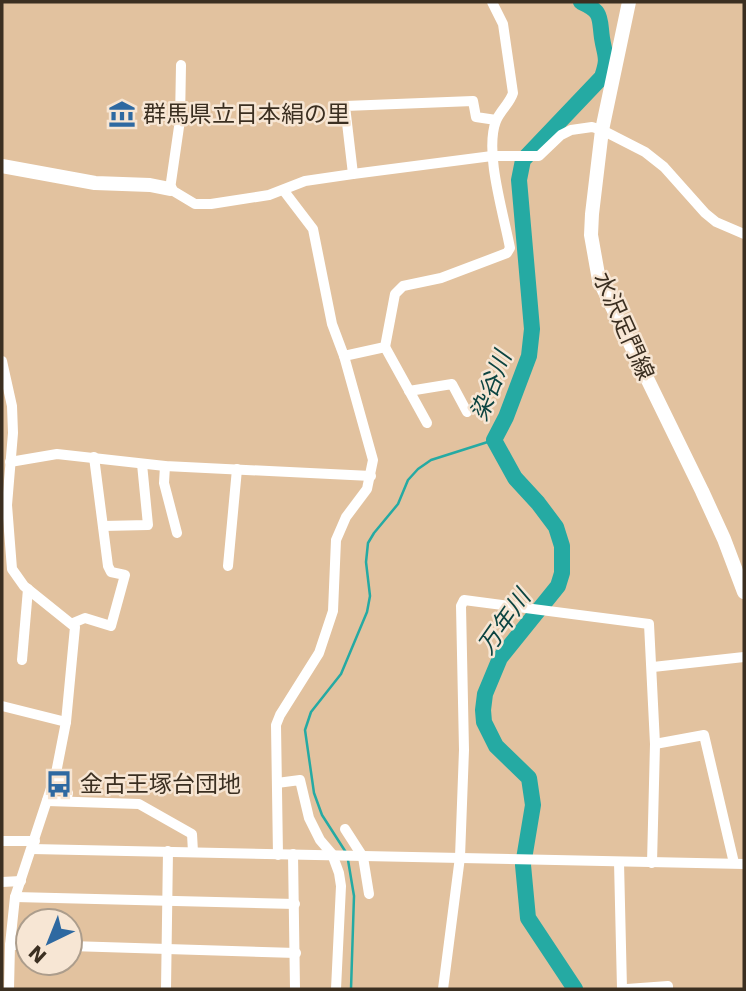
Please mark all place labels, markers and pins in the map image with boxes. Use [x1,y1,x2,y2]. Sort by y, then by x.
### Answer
museum icon: 群馬県立日本絹の里 [107,99,137,129]
place label: 群馬県立日本絹の里 [143,101,350,127]
bus stop icon: 金古王塚台団地 [44,769,74,799]
place label: 金古王塚台団地 [80,771,241,797]

